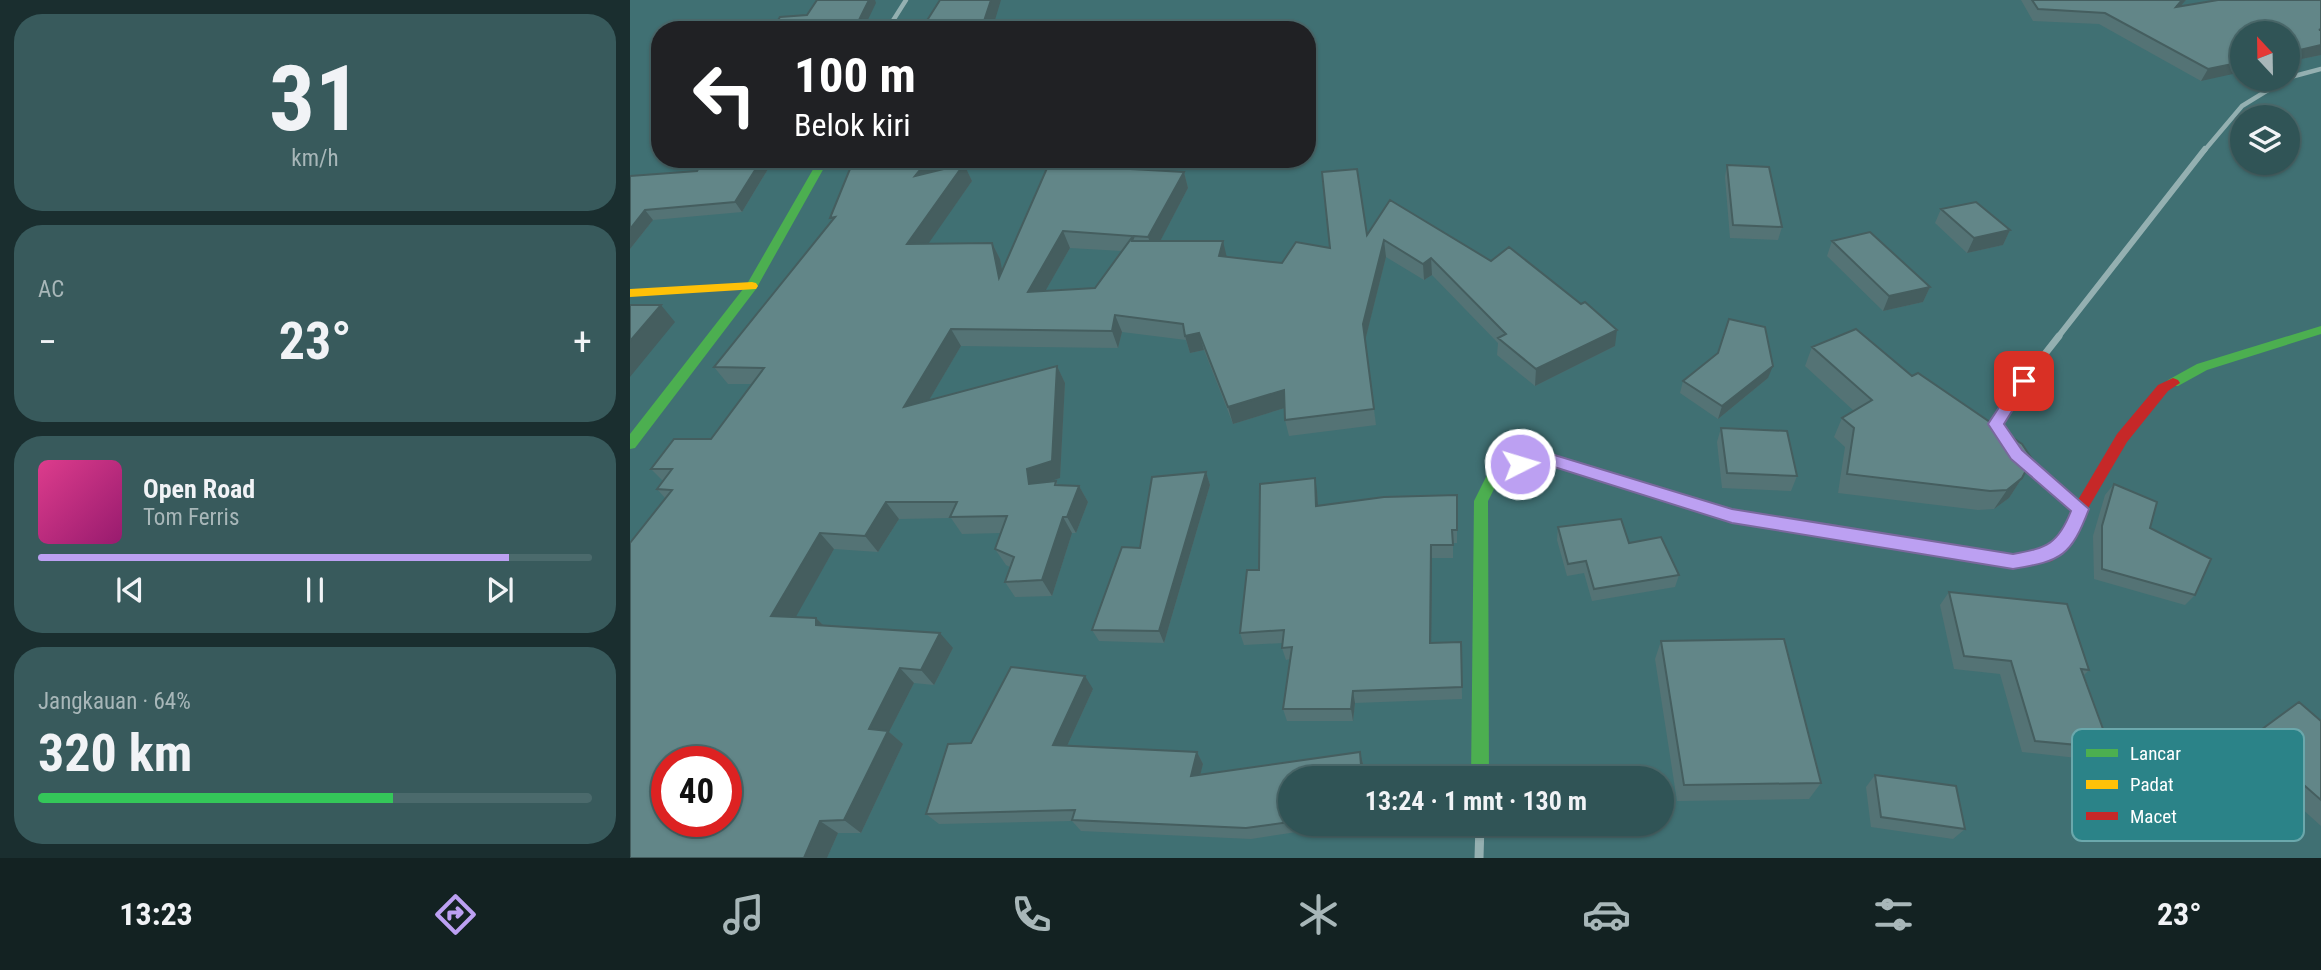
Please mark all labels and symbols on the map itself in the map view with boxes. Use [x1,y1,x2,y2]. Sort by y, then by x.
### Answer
north arrow [2230,21,2300,91]
pin [1994,351,2054,411]
position arrow [1483,427,1557,501]
legend [2072,729,2304,841]
text: Lancar [2130,742,2181,765]
speed limit sign: 40 [651,746,742,837]
text: Padat [2130,773,2174,796]
text: Macet [2130,805,2177,828]

